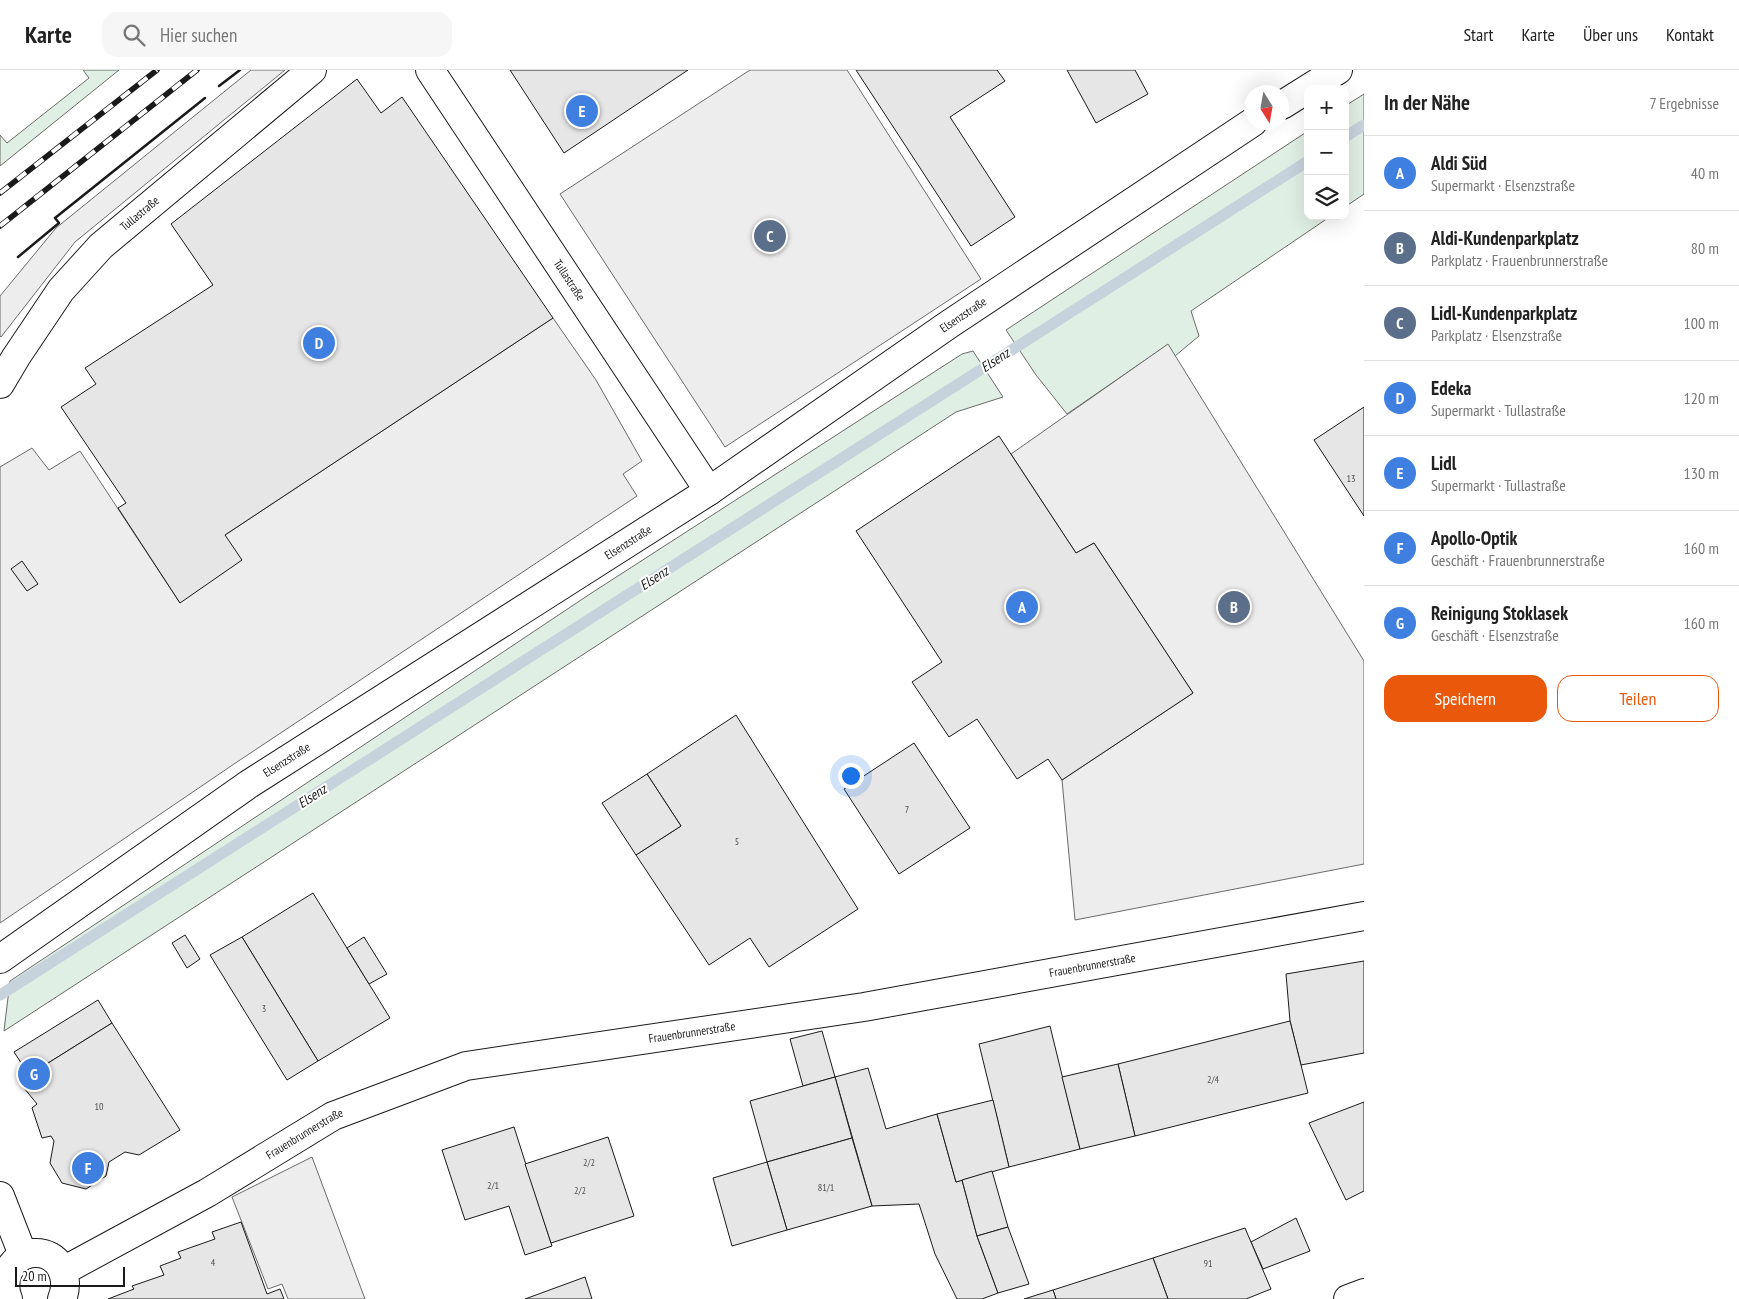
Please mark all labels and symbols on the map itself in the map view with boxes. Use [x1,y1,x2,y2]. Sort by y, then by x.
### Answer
north arrow [1244,85,1289,130]
pin: E [566,92,598,130]
street label: Tullastraße [117,193,162,234]
pin: C [754,217,786,255]
street label: Tullastraße [551,256,589,303]
street label: Elsenzstraße [937,294,989,335]
pin: D [303,324,335,362]
water label: Elsenz [977,343,1015,376]
house number: 13 [1347,472,1356,485]
street label: Elsenzstraße [602,521,654,563]
water label: Elsenz [636,561,674,594]
pin: A [1006,588,1038,626]
pin: B [1218,588,1250,626]
street label: Elsenzstraße [260,739,313,780]
your location [838,763,864,789]
water label: Elsenz [294,779,332,812]
house number: 7 [905,803,909,816]
house number: 5 [735,835,739,848]
street label: Frauenbrunnerstraße [1048,950,1137,980]
house number: 3 [262,1002,266,1015]
street label: Frauenbrunnerstraße [648,1018,736,1046]
pin: G [18,1055,50,1093]
house number: 2/4 [1207,1073,1219,1086]
house number: 10 [95,1100,104,1113]
street label: Frauenbrunnerstraße [263,1105,345,1162]
pin: F [72,1149,104,1187]
house number: 2/2 [583,1156,595,1169]
house number: 2/1 [487,1179,499,1192]
house number: 81/1 [818,1181,834,1194]
house number: 2/2 [574,1184,586,1197]
house number: 4 [211,1256,216,1269]
house number: 91 [1204,1257,1213,1270]
scale bar [15,1264,125,1287]

